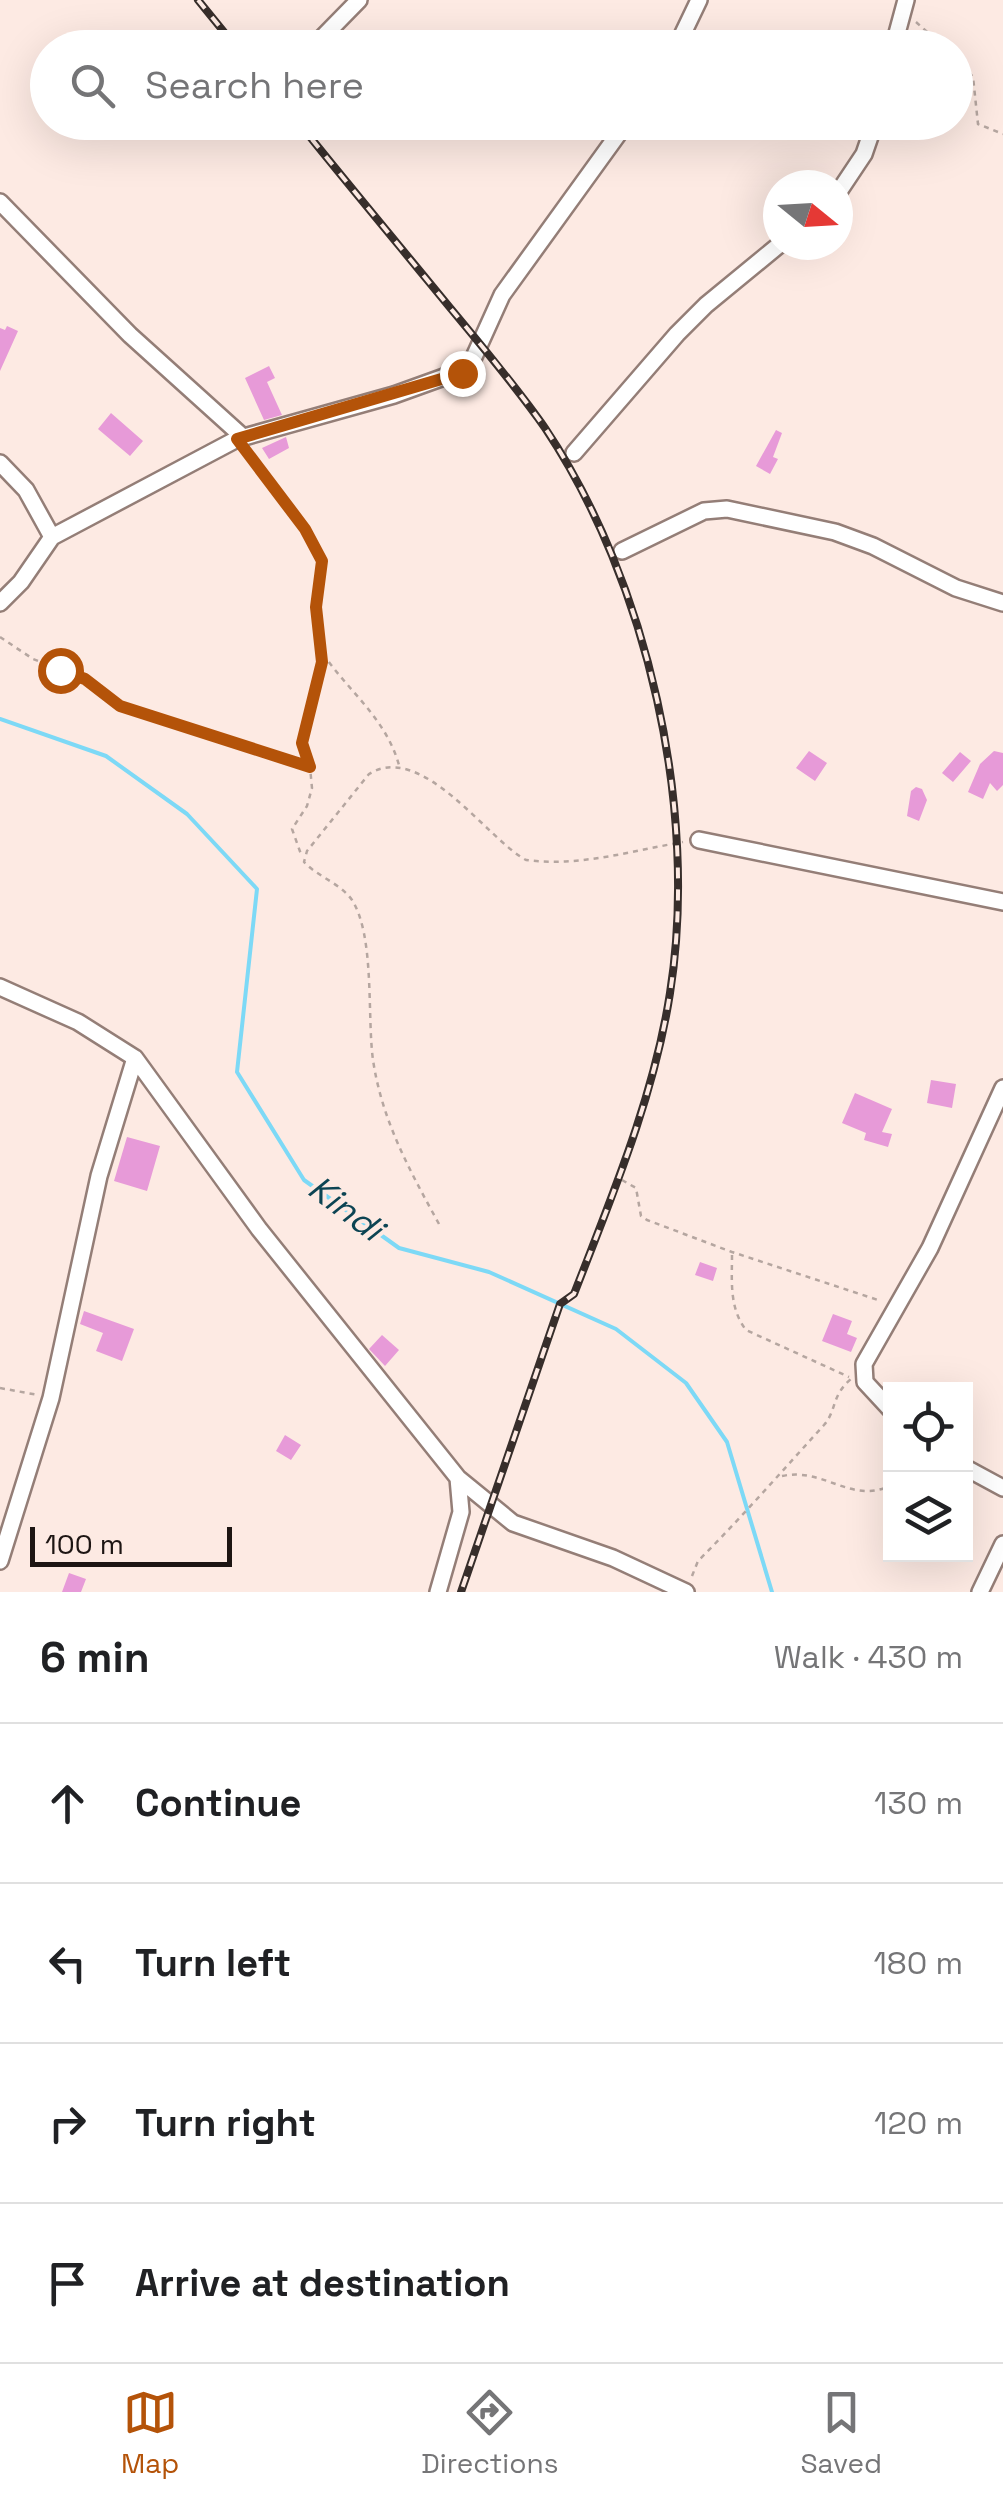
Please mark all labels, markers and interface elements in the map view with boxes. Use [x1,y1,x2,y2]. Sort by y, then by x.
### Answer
search box [30,30,973,140]
icon: search [65,58,120,113]
text: Search here [145,61,364,109]
north arrow [763,170,853,260]
route end [440,351,486,397]
route start [38,648,84,694]
water label: Kindi [300,1166,396,1253]
map controls [883,1382,973,1562]
button: locate [883,1382,973,1472]
button: layers [883,1472,973,1562]
scale bar [30,1522,232,1566]
text: 100 m [45,1526,124,1562]
text: 6 min [40,1631,150,1684]
text: Walk · 430 m [774,1637,963,1677]
icon: ahead [40,1776,95,1831]
text: Continue [135,1779,301,1827]
text: 130 m [874,1783,963,1823]
icon: left [40,1936,95,1991]
text: Turn left [135,1939,291,1987]
text: 180 m [873,1943,963,1983]
icon: right [40,2096,95,2151]
text: Turn right [135,2099,316,2147]
text: 120 m [874,2103,963,2143]
icon: arrive [40,2256,95,2311]
text: Arrive at destination [135,2259,510,2307]
tab: Map [121,2385,179,2481]
tab: Directions [421,2385,558,2481]
tab: Saved [800,2385,882,2481]

